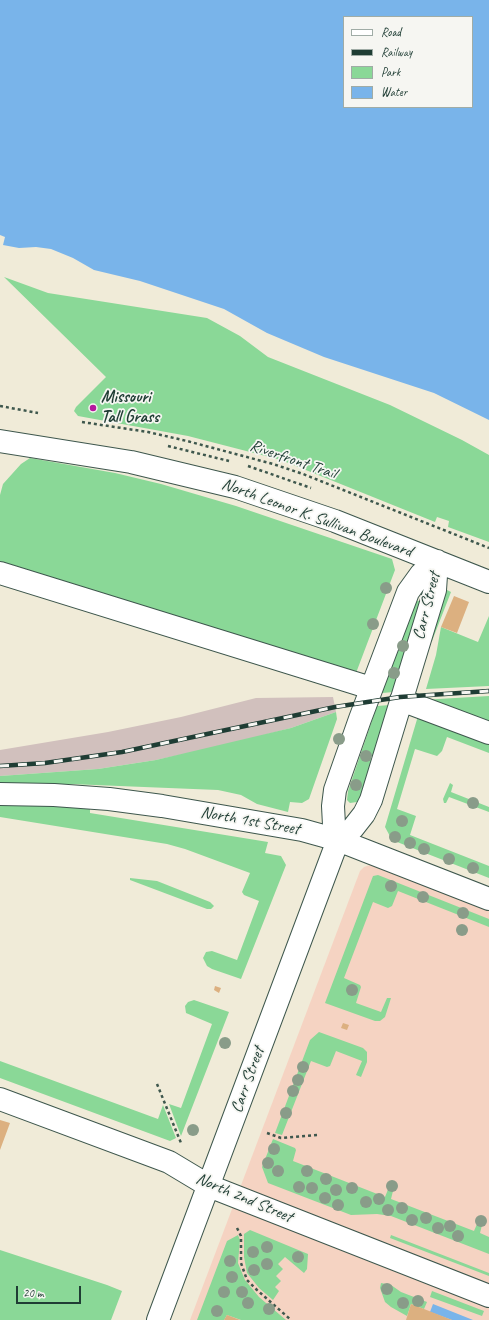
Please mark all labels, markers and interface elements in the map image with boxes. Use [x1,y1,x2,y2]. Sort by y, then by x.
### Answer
legend [343,16,473,108]
text: Road [381,24,401,40]
text: Railway [381,44,412,60]
text: Park [381,64,400,80]
text: Water [381,84,407,100]
place label: Missouri Tall Grass [101,388,159,428]
marker: Missouri Tall Grass [88,403,98,413]
street label: Riverfront Trail [247,436,339,484]
street label: North Leonor K. Sullivan Boulevard [219,474,415,562]
street label: Carr Street [409,570,445,642]
street label: North 1st Street [199,802,301,840]
street label: Carr Street [227,1044,269,1116]
street label: North 2nd Street [193,1169,295,1227]
scale bar [18,1278,83,1304]
text: 20 m [23,1285,43,1301]

